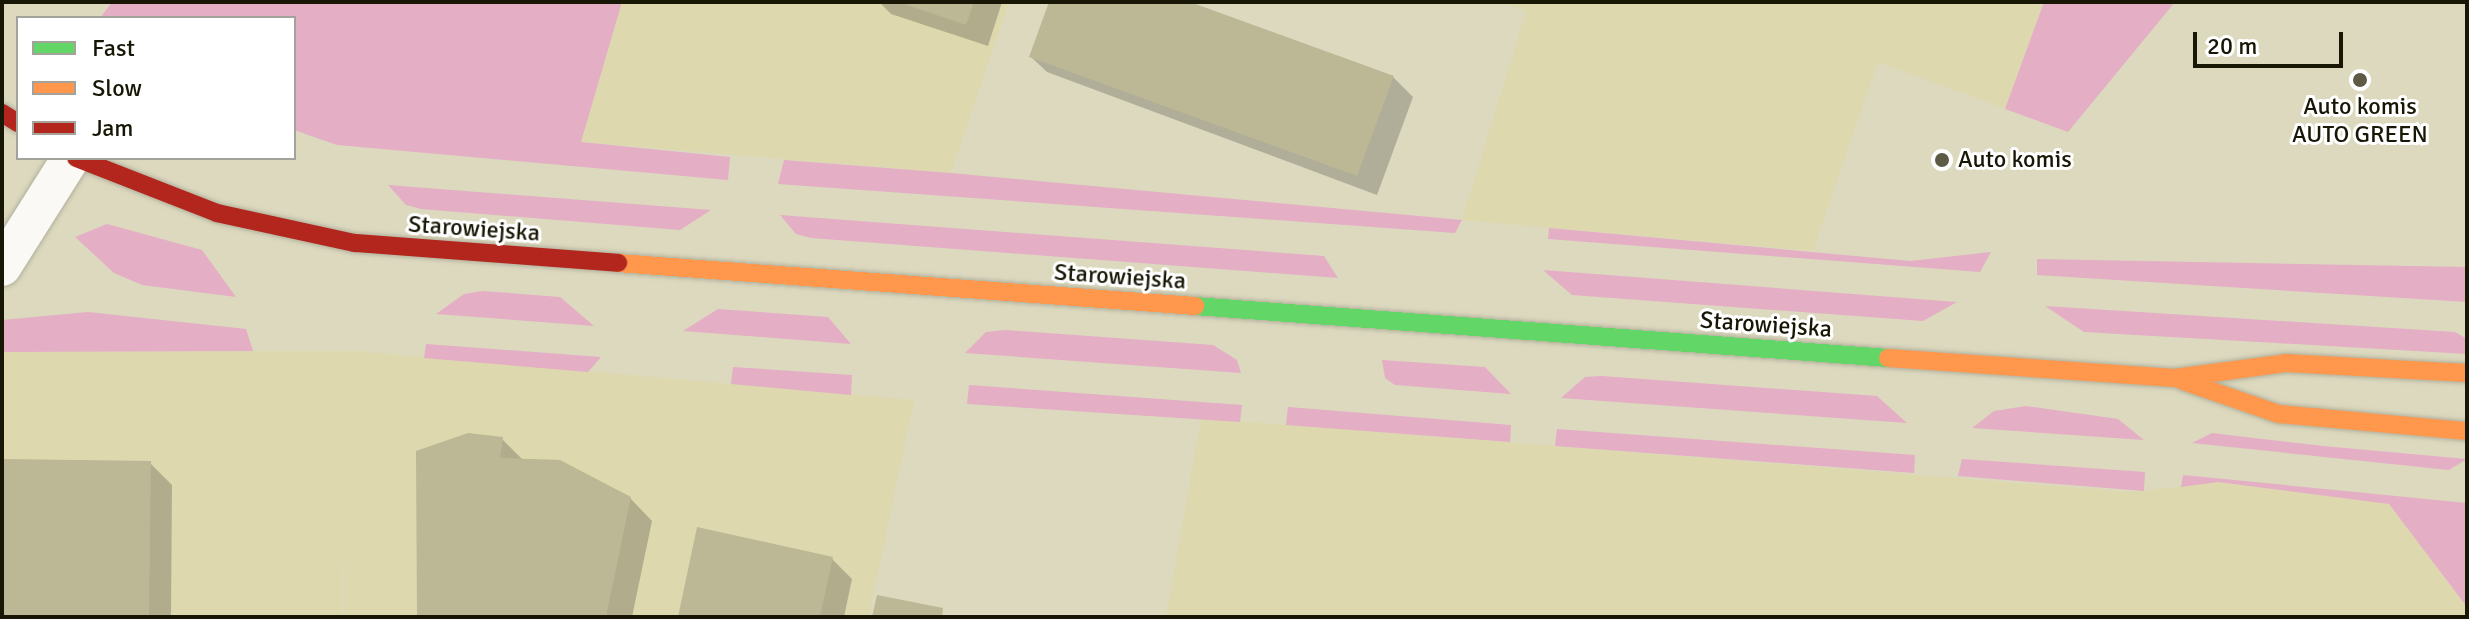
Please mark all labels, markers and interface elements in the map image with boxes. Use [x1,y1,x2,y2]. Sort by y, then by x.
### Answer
legend [16,16,296,160]
scale bar [2197,16,2347,66]
text: 20 m [2207,31,2257,61]
text: Fast [92,33,135,63]
marker: Auto komis AUTO GREEN [2351,71,2369,89]
text: Slow [92,73,142,103]
place label: Auto komis AUTO GREEN [2292,93,2428,149]
text: Jam [92,113,133,143]
place label: Auto komis [1958,146,2072,174]
marker: Auto komis [1933,151,1951,169]
street label: Starowiejska [407,210,541,248]
street label: Starowiejska [1053,258,1187,296]
street label: Starowiejska [1699,306,1833,344]

